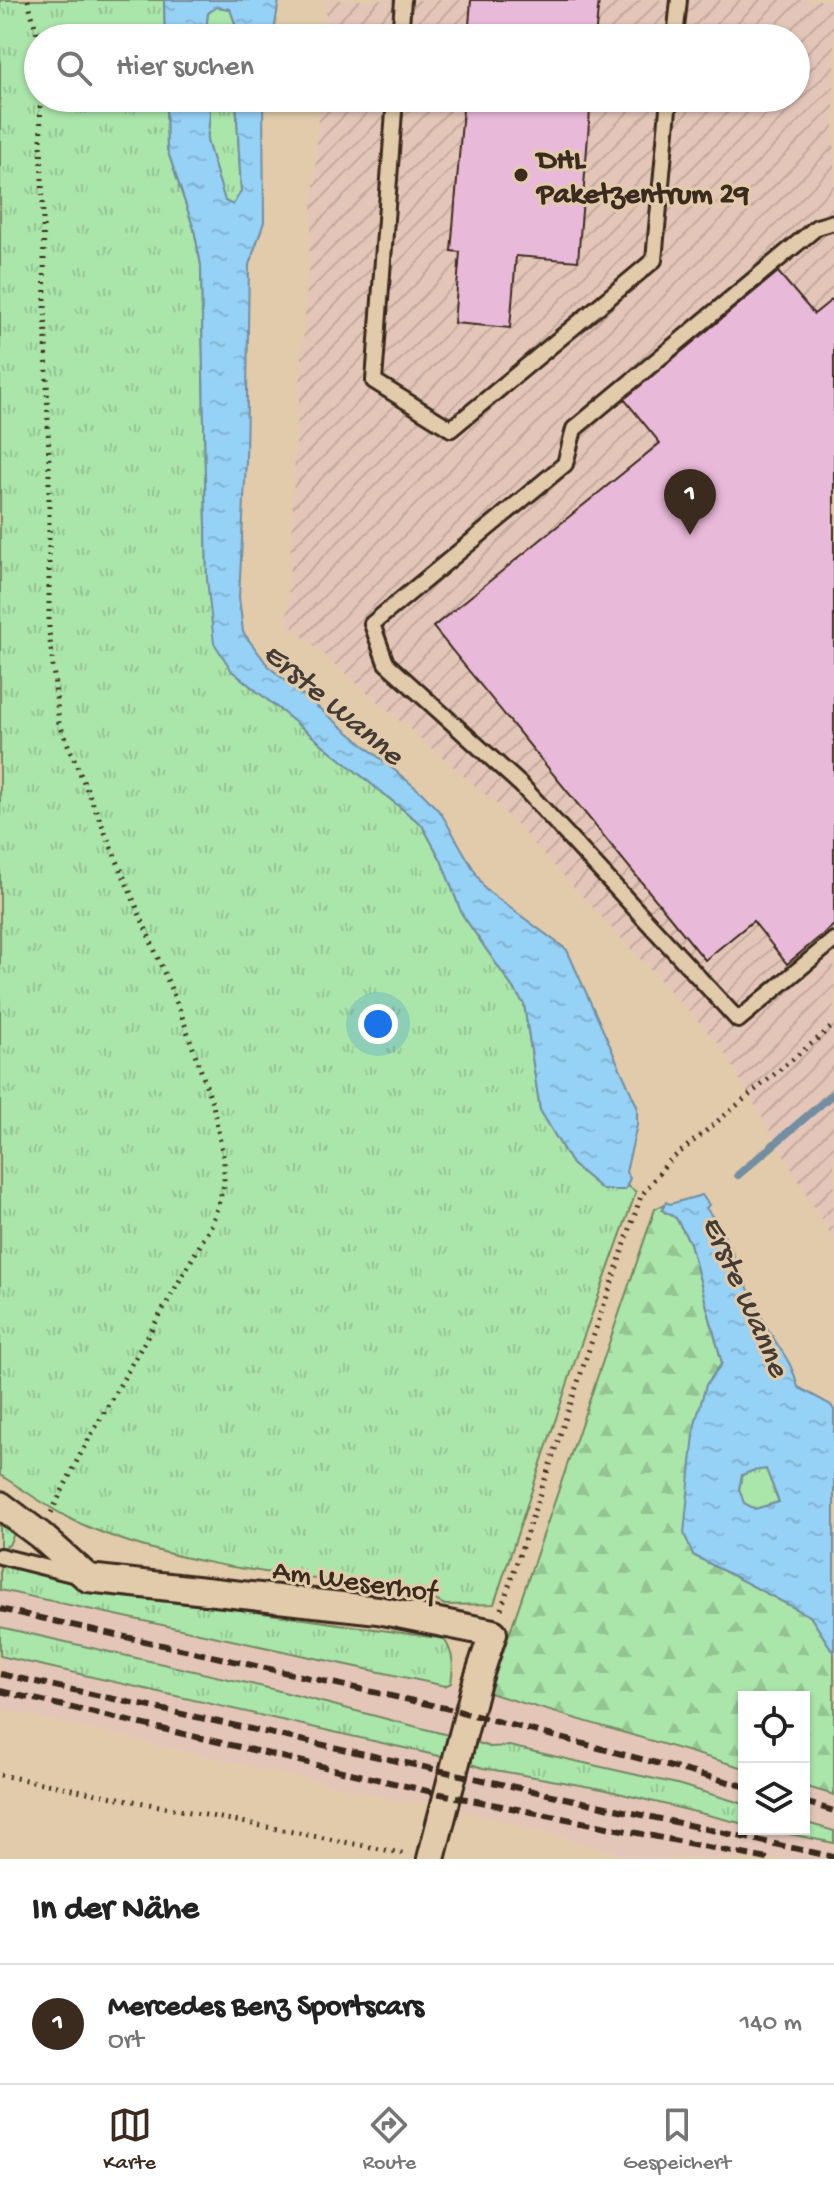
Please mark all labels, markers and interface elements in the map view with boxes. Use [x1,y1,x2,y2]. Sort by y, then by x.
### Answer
search box [24,24,810,112]
icon: search [52,46,96,90]
text: Hier suchen [116,51,254,86]
place label: DHL Paketzentrum 29 [534,145,749,214]
marker: DHL Paketzentrum 29 [512,166,530,184]
pin: 1 [664,469,716,535]
water label: Erste Wanne [254,636,411,777]
your location [358,1004,398,1044]
water label: Erste Wanne [691,1211,796,1385]
street label: Am Weserhof [270,1555,441,1613]
map controls [738,1691,810,1835]
button: locate [738,1691,810,1763]
button: layers [738,1763,810,1835]
text: In der Nähe [32,1891,199,1931]
text: Mercedes Benz Sportscars [108,1991,424,2026]
text: 1 [53,2009,63,2040]
text: 140 m [740,2009,802,2040]
text: Ort [108,2026,143,2057]
tab: Karte [103,2103,156,2177]
tab: Route [363,2103,416,2177]
tab: Gespeichert [623,2103,731,2177]

